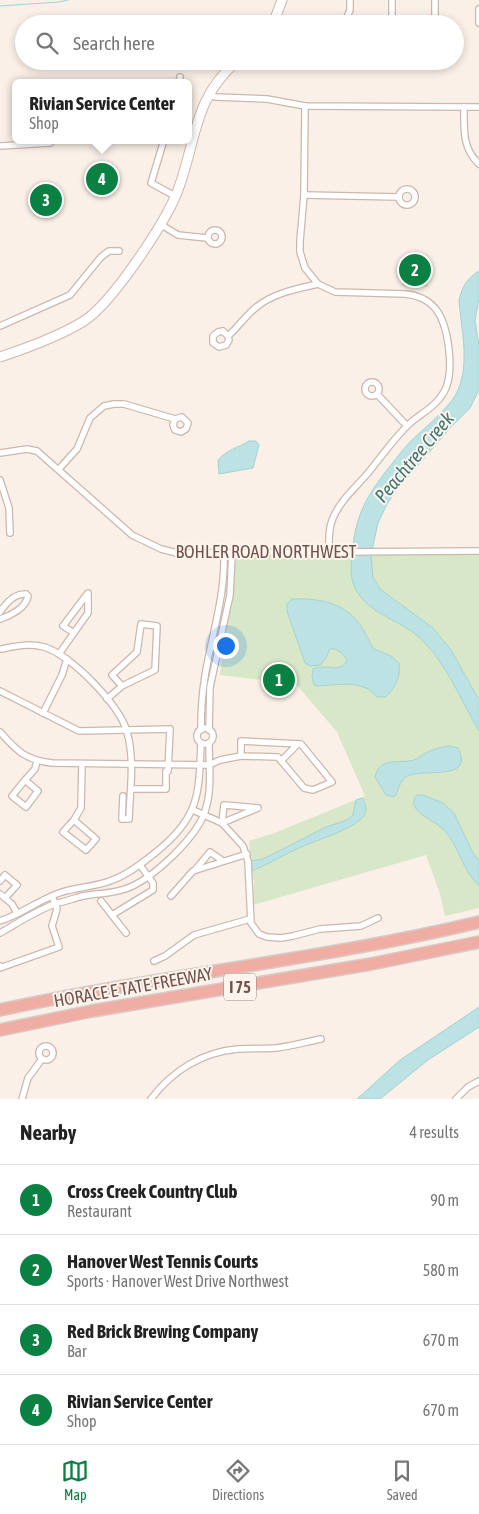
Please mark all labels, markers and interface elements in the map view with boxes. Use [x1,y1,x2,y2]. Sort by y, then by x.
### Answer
search box [15,15,464,70]
icon: search [33,29,61,57]
text: Search here [73,32,155,54]
popup [12,79,192,144]
text: Rivian Service Center [29,92,175,114]
text: Shop [29,114,59,132]
pin: 4 [86,160,118,198]
pin: 3 [30,181,62,219]
pin: 2 [399,251,431,289]
water label: Peachtree Creek [370,407,459,507]
street label: BOHLER ROAD NORTHWEST [176,541,357,562]
your location [213,633,239,659]
pin: 1 [263,661,295,699]
street label: HORACE E TATE FREEWAY [52,963,214,1011]
road number: I 75 [224,974,256,1000]
text: Nearby [20,1120,76,1144]
text: 4 results [409,1123,459,1141]
text: Cross Creek Country Club [67,1180,238,1202]
text: 1 [32,1191,40,1209]
text: 90 m [430,1191,459,1209]
text: Restaurant [67,1202,132,1220]
text: Hanover West Tennis Courts [67,1250,258,1272]
text: 2 [32,1261,40,1279]
text: 580 m [423,1261,459,1279]
text: Sports · Hanover West Drive Northwest [67,1272,289,1290]
text: Red Brick Brewing Company [67,1320,258,1342]
text: 3 [32,1331,40,1349]
text: 670 m [423,1331,459,1349]
text: Bar [67,1342,87,1360]
text: Rivian Service Center [67,1390,212,1412]
text: 4 [32,1401,40,1419]
text: 670 m [423,1401,459,1419]
text: Shop [67,1412,97,1430]
tab: Map [61,1457,89,1503]
tab: Directions [212,1457,264,1503]
tab: Saved [387,1457,418,1503]

